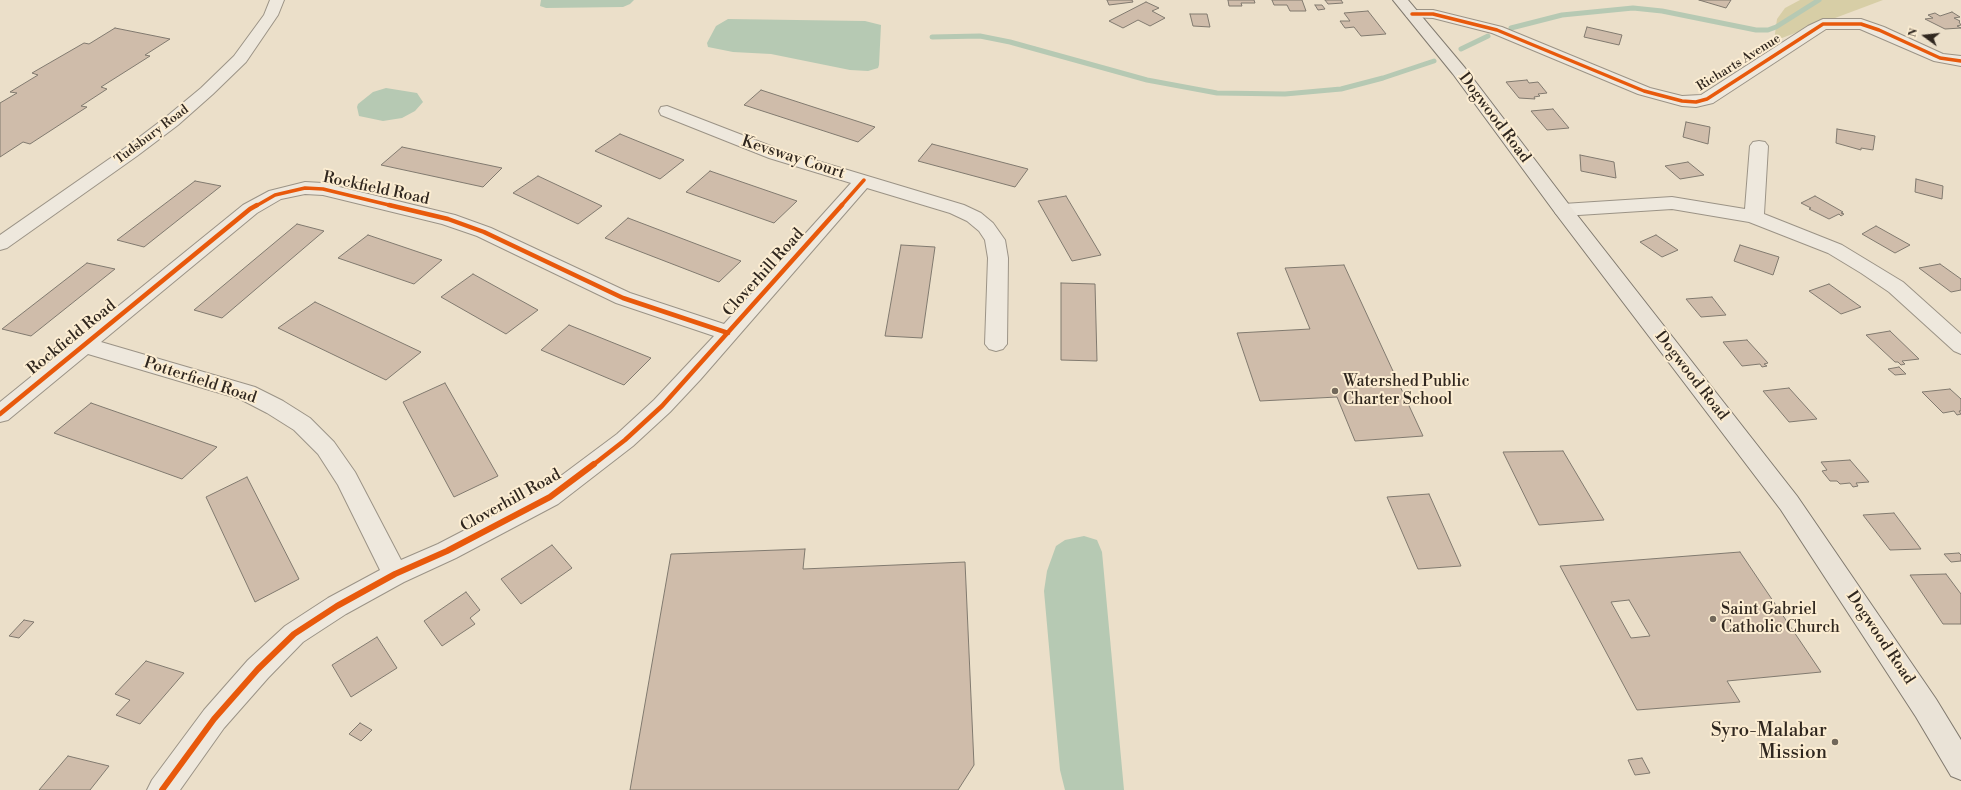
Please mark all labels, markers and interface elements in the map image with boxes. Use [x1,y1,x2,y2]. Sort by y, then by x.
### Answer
north arrow [1905,16,1945,56]
text: N [1906,27,1921,39]
street label: Richarts Avenue [1694,31,1784,95]
street label: Dogwood Road [1454,69,1534,167]
street label: Tudsbury Road [112,102,192,168]
street label: Kevsway Court [739,132,847,184]
street label: Rockfield Road [321,168,431,210]
street label: Cloverhill Road [720,225,808,321]
street label: Rockfield Road [24,296,120,380]
street label: Dogwood Road [1650,328,1732,424]
street label: Potterfield Road [141,354,259,408]
place label: Watershed Public Charter School [1343,372,1470,410]
marker: Watershed Public Charter School [1330,386,1340,396]
street label: Cloverhill Road [458,466,564,536]
street label: Dogwood Road [1842,588,1918,688]
place label: Saint Gabriel Catholic Church [1721,600,1840,638]
marker: Saint Gabriel Catholic Church [1708,614,1718,624]
place label: Syro-Malabar Mission [1711,720,1827,764]
marker: Syro-Malabar Mission [1830,737,1840,747]

